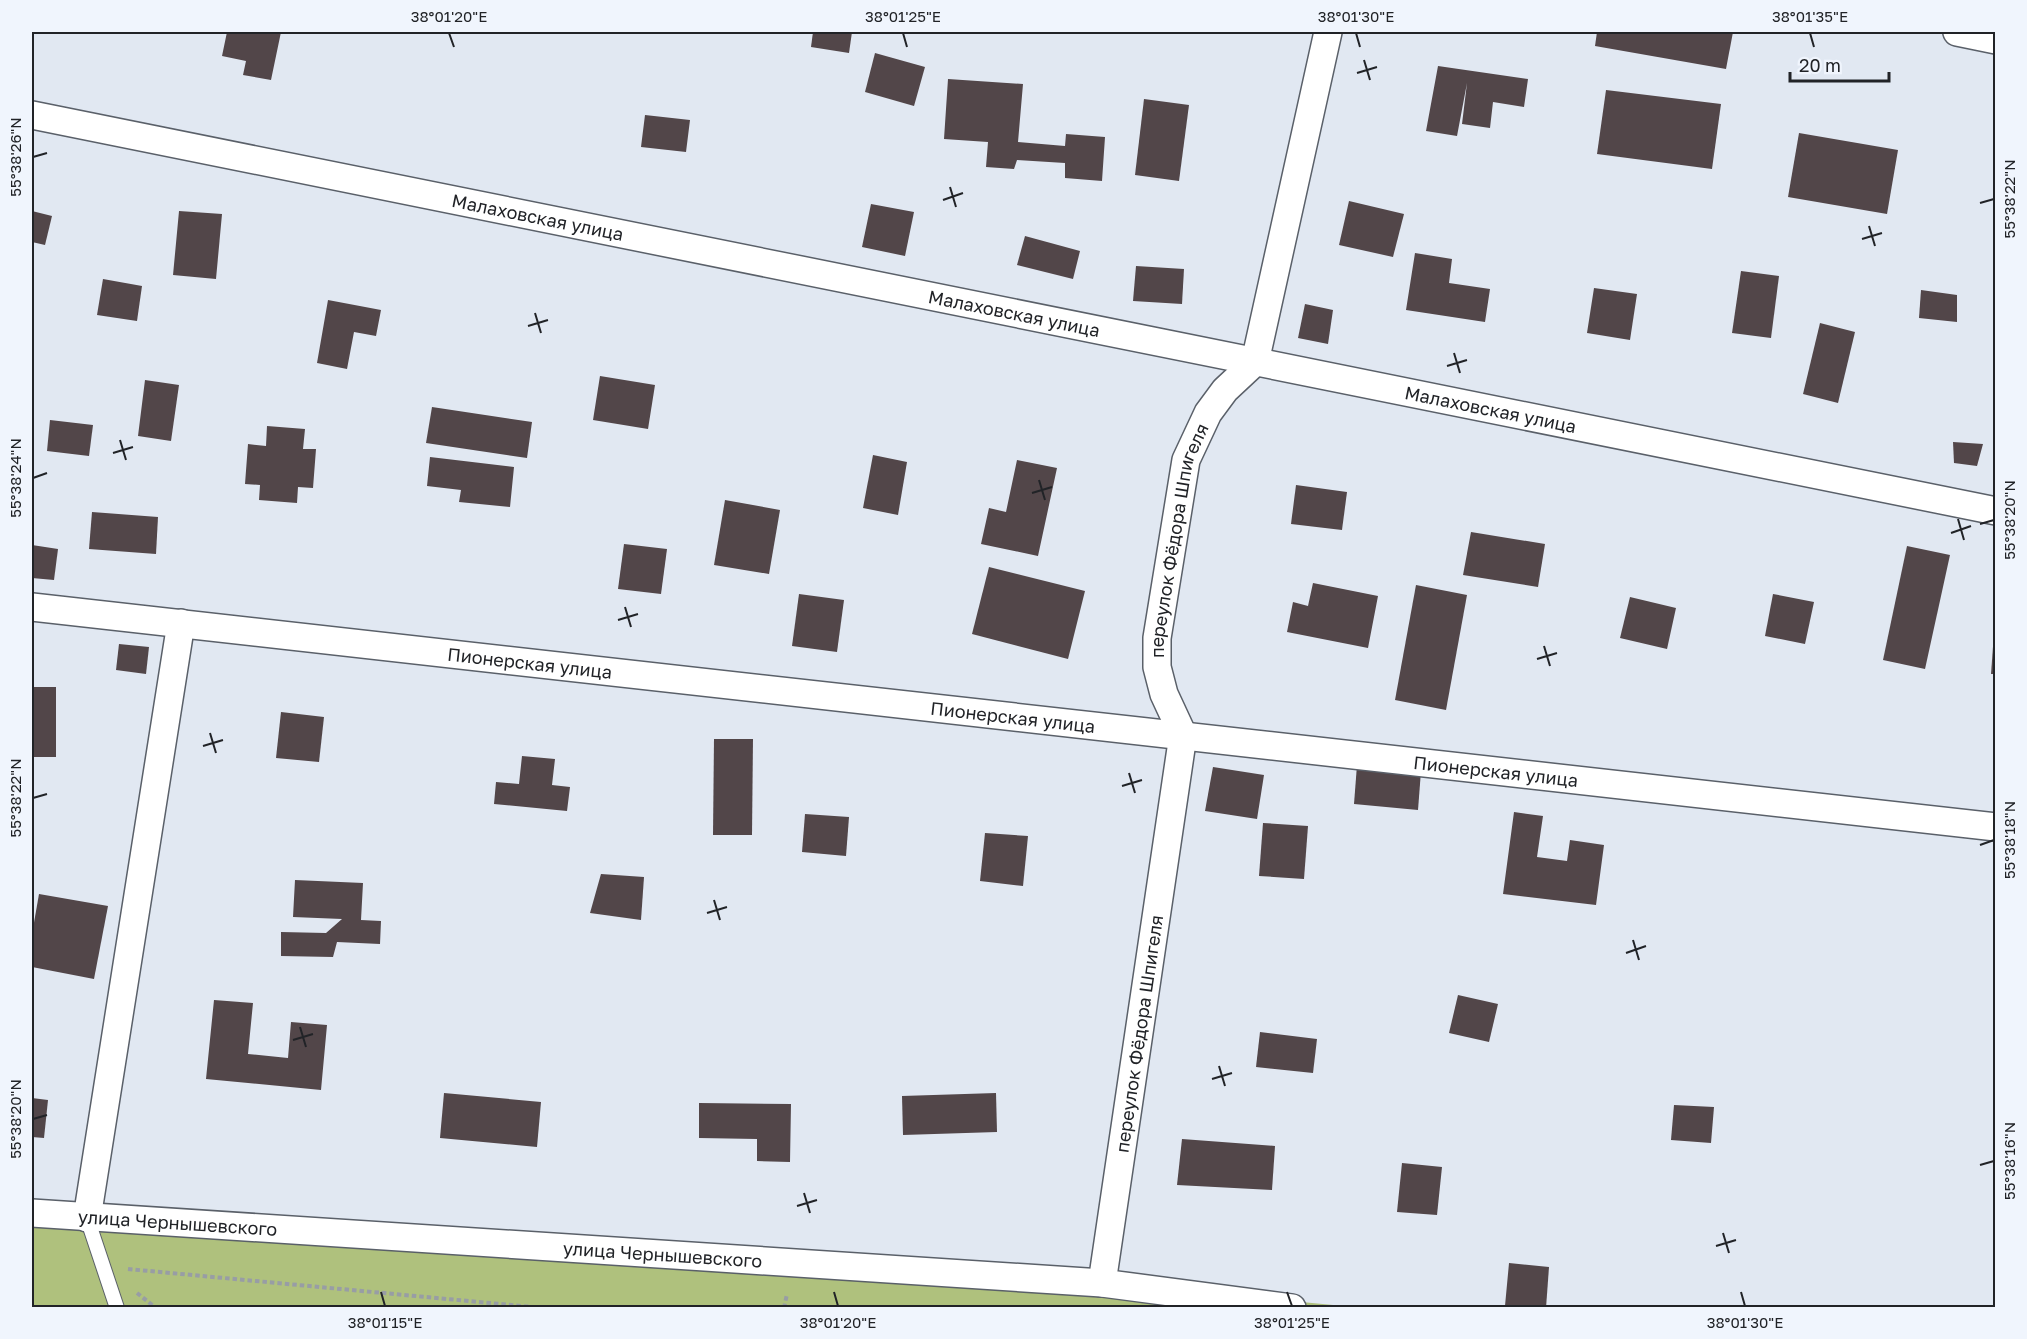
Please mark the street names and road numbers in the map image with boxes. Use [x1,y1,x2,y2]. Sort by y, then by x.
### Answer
street label: Малаховская улица [450,189,626,245]
street label: Малаховская улица [926,285,1102,341]
street label: Малаховская улица [1403,381,1578,437]
street label: переулок Фёдора Шпигеля [1146,419,1213,658]
street label: Пионерская улица [446,643,613,683]
street label: Пионерская улица [929,697,1096,737]
street label: Пионерская улица [1412,751,1579,791]
street label: переулок Фёдора Шпигеля [1110,913,1167,1154]
street label: улица Чернышевского [77,1205,278,1240]
street label: улица Чернышевского [562,1237,763,1272]

